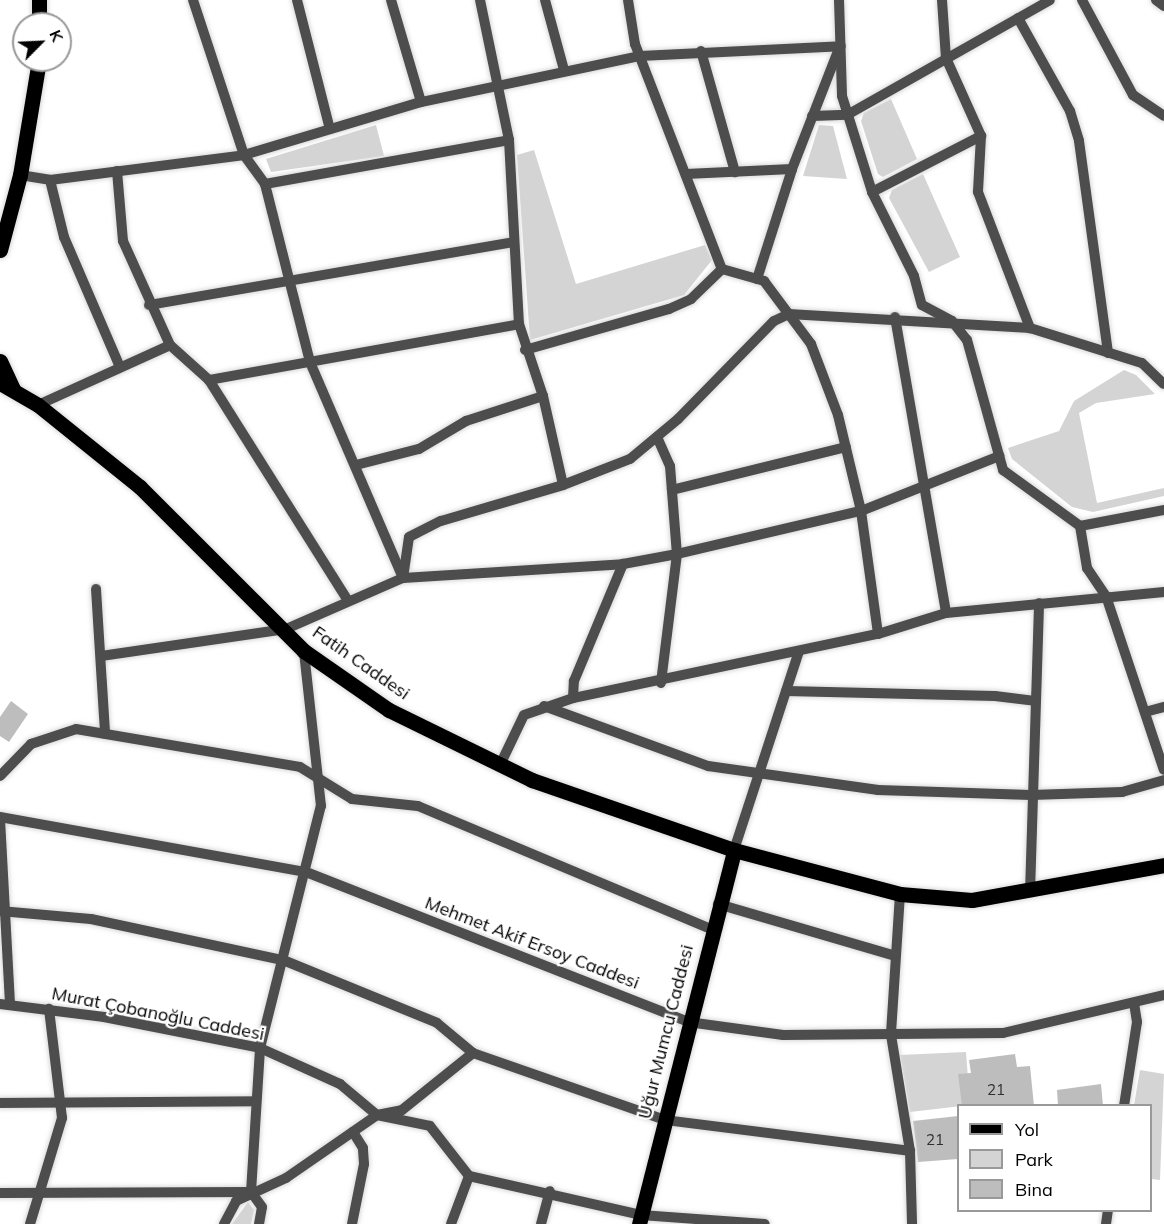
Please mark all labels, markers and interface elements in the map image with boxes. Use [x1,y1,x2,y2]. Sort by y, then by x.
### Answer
north arrow [12,12,72,72]
text: K [45,27,68,44]
street label: Fatih Caddesi [308,622,414,704]
street label: Mehmet Akif Ersoy Caddesi [422,892,642,994]
street label: Uğur Mumcu Caddesi [634,943,698,1121]
street label: Murat Çobanoğlu Caddesi [50,983,266,1045]
house number: 21 [987,1081,1005,1099]
legend [957,1104,1152,1212]
text: Yol [1015,1118,1039,1141]
house number: 21 [926,1131,944,1149]
text: Park [1015,1148,1053,1171]
text: Bina [1015,1178,1053,1201]

